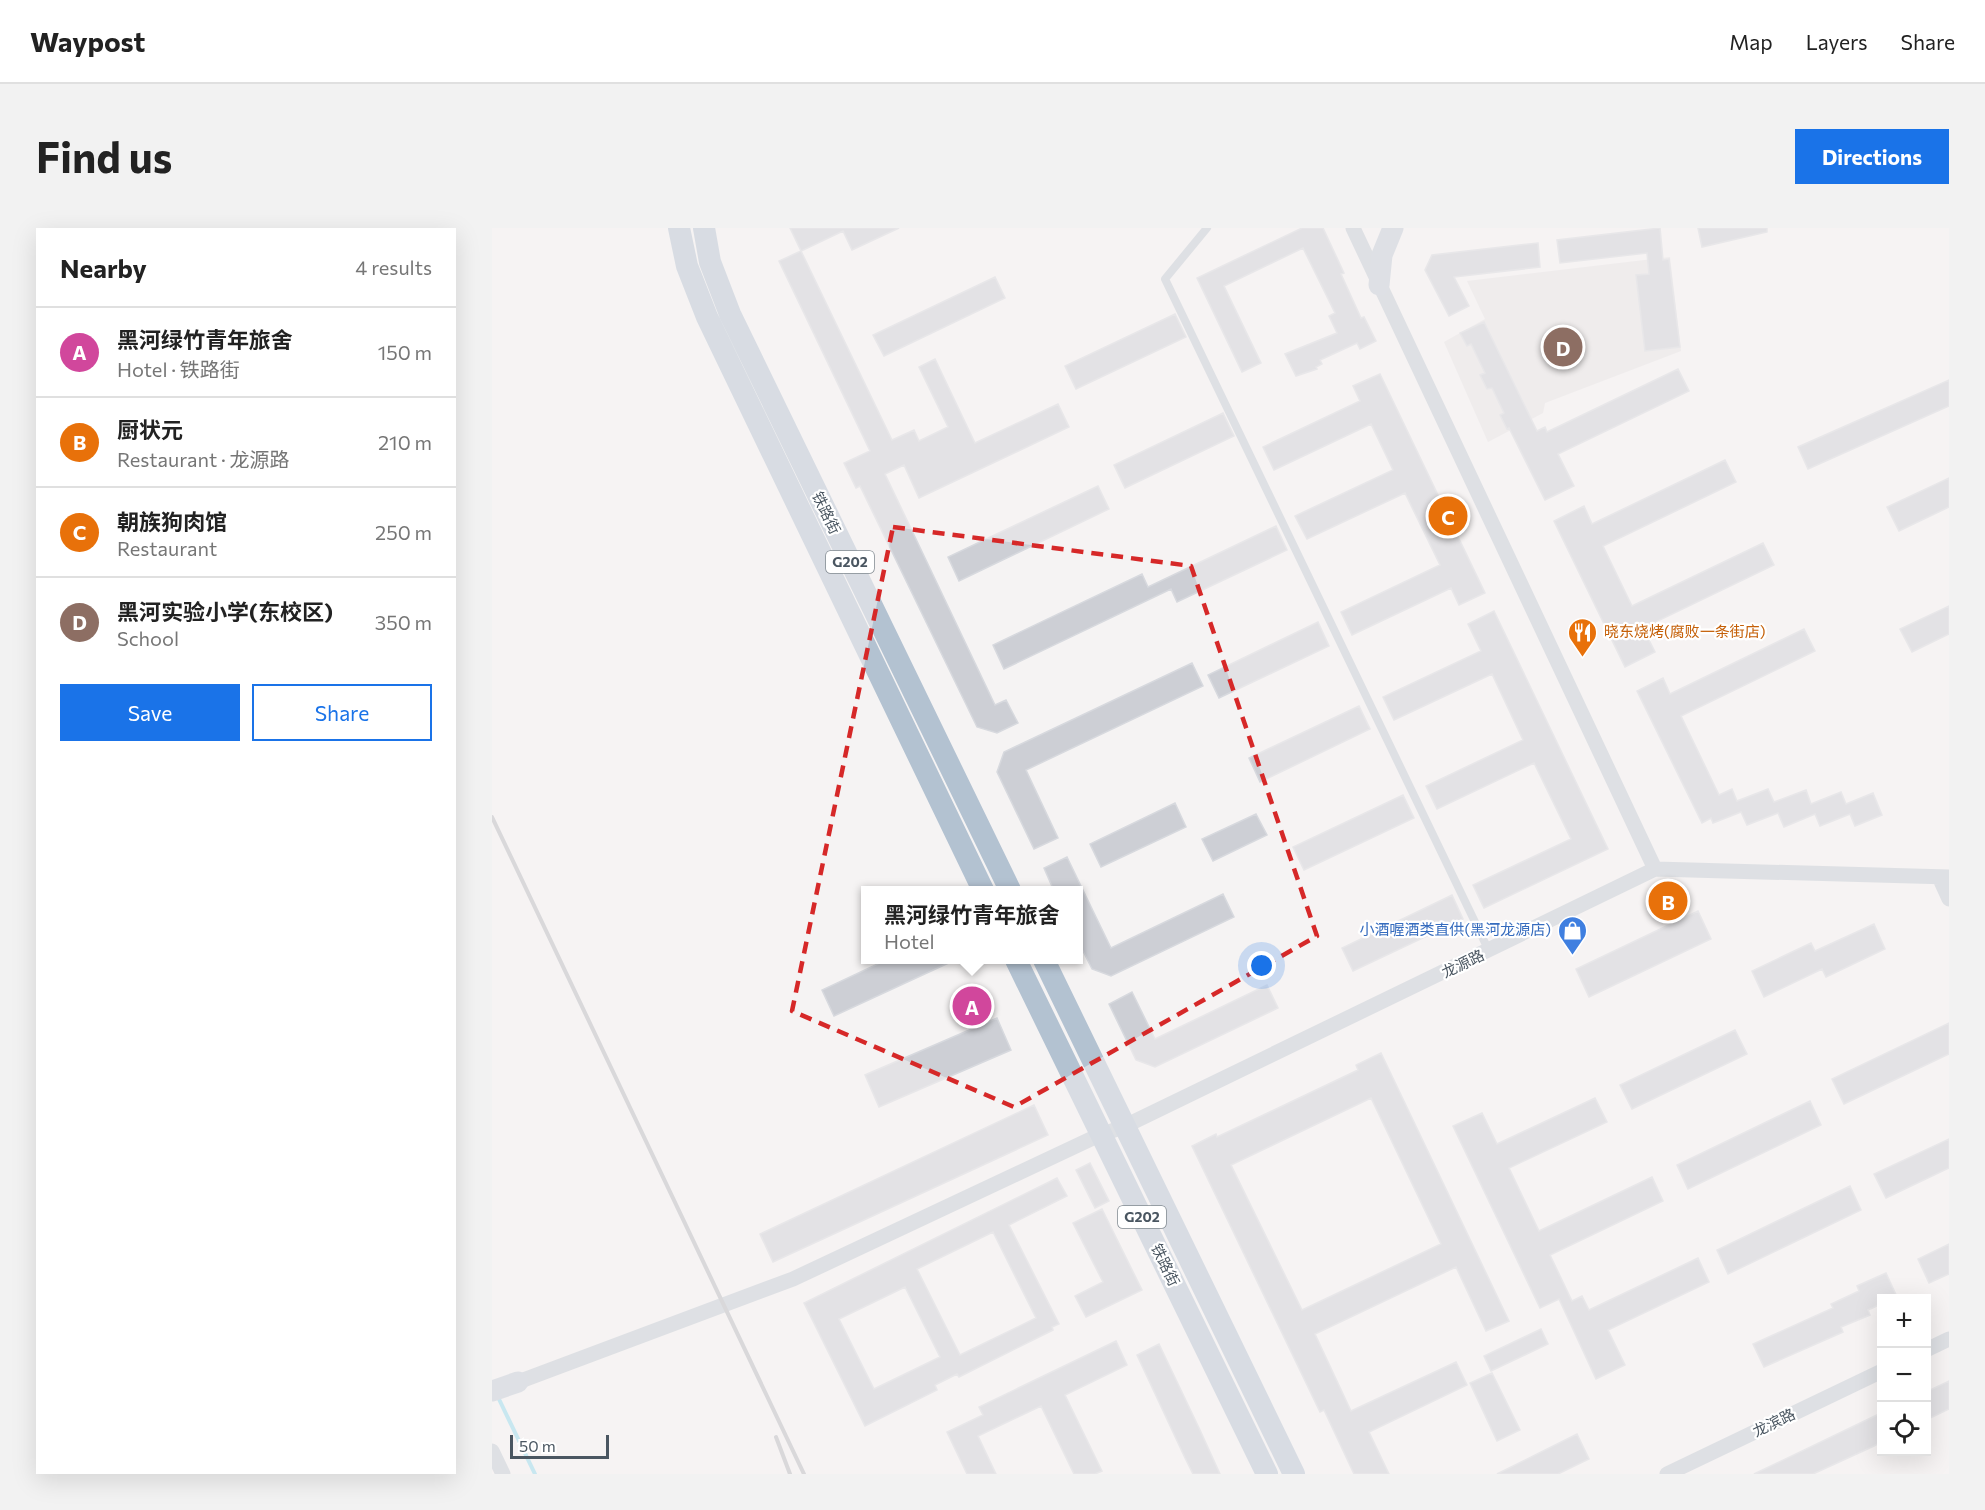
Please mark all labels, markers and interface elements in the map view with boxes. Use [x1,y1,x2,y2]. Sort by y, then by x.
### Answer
text: Waypost [30,24,145,58]
text: Map [1729,29,1773,54]
text: Layers [1806,29,1868,54]
text: Share [1901,29,1955,54]
button: Directions [1795,129,1949,184]
text: Find us [36,130,172,182]
text: Nearby [60,252,147,283]
text: 4 results [355,255,432,279]
pin: D [1544,324,1582,370]
text: 黑河绿竹青年旅舍 [117,326,293,353]
text: A [72,340,87,364]
text: 150 m [378,340,432,364]
text: Hotel · 铁路街 [117,357,240,381]
text: 厨状元 [117,416,183,443]
text: B [73,430,86,454]
text: 210 m [378,430,432,454]
text: Restaurant · 龙源路 [117,447,289,471]
street label: 铁路街 [809,488,845,537]
pin: C [1428,494,1468,538]
text: 朝族狗肉馆 [117,508,227,535]
text: C [73,520,86,544]
text: 250 m [375,520,432,544]
text: Restaurant [117,536,217,560]
road number: G202 [826,551,874,573]
text: 黑河实验小学(东校区) [117,598,333,625]
text: D [72,610,87,634]
text: 350 m [375,610,432,634]
restaurant icon: 晓东烧烤(腐败一条街店) [1567,616,1599,658]
place label: 晓东烧烤(腐败一条街店) [1604,622,1766,640]
text: School [117,626,179,650]
button: Save [60,684,240,741]
button: Share [252,684,432,741]
pin: B [1648,878,1688,924]
popup [861,886,1083,964]
text: 黑河绿竹青年旅舍 [884,901,1060,928]
shop icon: 小酒喔酒类直供(黑河龙源店) [1556,914,1588,956]
place label: 小酒喔酒类直供(黑河龙源店) [1359,920,1551,938]
text: Hotel [884,929,934,953]
street label: 龙源路 [1438,945,1487,981]
your location [1247,951,1276,980]
pin: A [952,984,992,1028]
road number: G202 [1118,1206,1166,1228]
street label: 铁路街 [1148,1240,1184,1289]
map controls [1877,1294,1931,1456]
button: + [1877,1294,1931,1348]
button: − [1877,1348,1931,1402]
button: locate [1877,1402,1931,1456]
street label: 龙滨路 [1749,1404,1798,1440]
scale bar [510,1432,609,1460]
text: 50 m [519,1436,556,1455]

